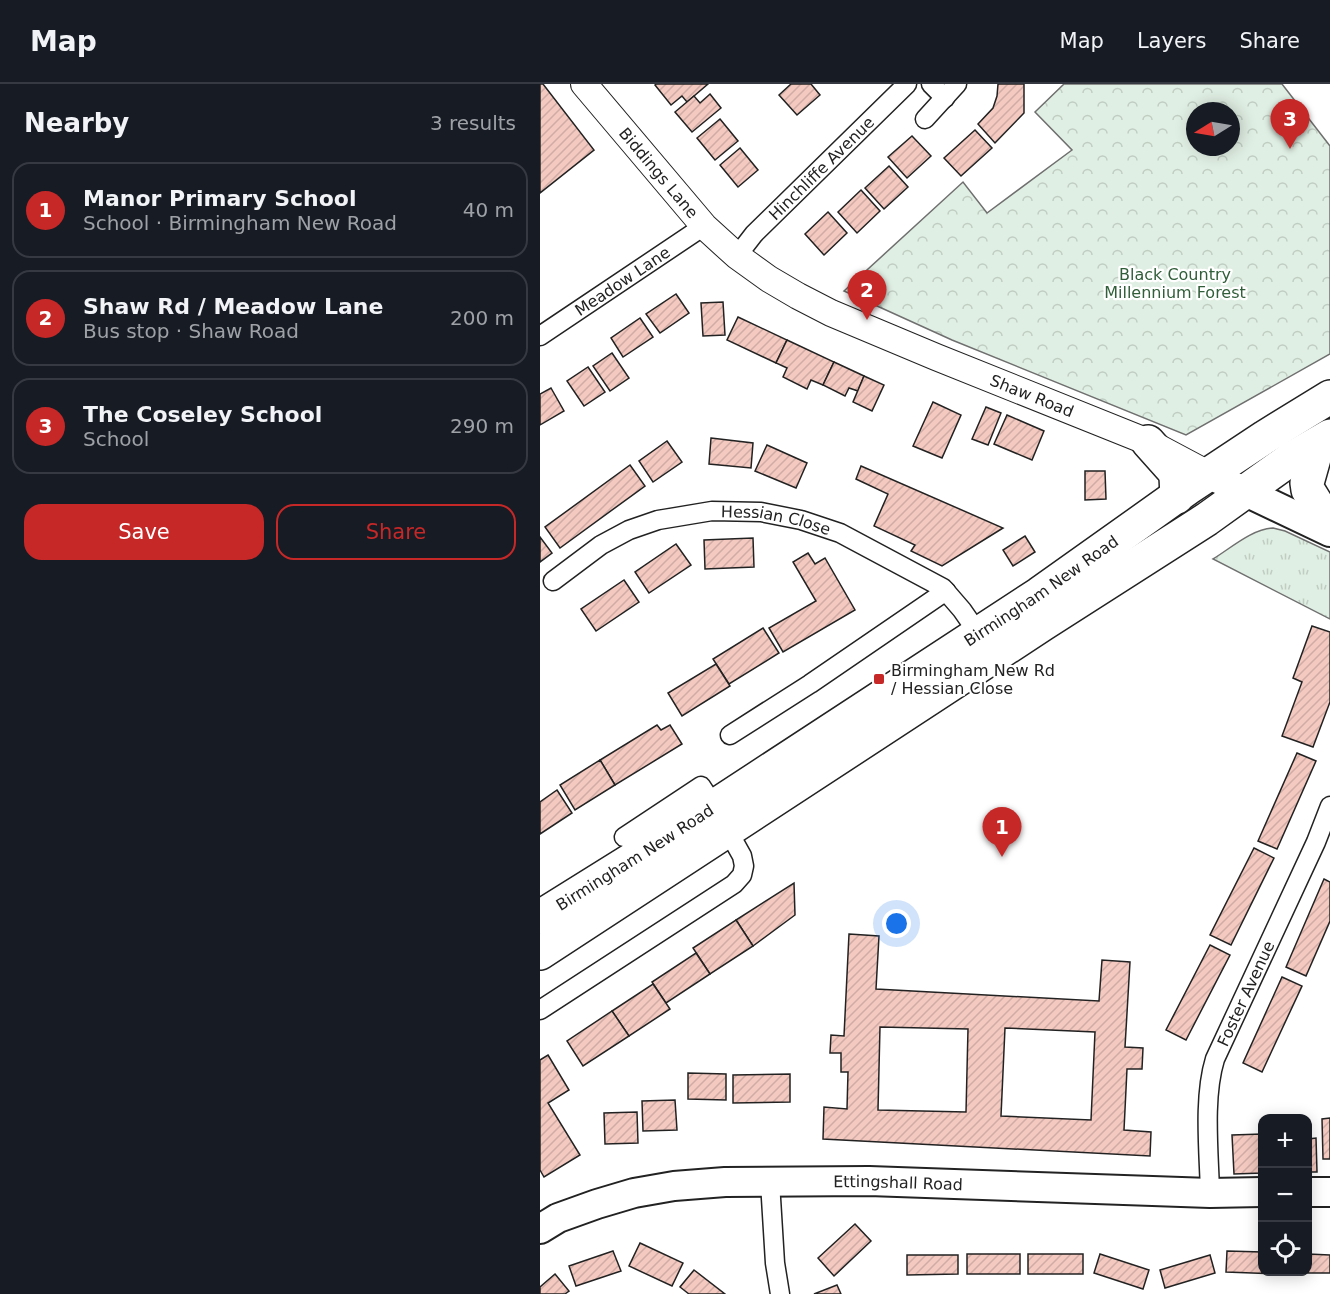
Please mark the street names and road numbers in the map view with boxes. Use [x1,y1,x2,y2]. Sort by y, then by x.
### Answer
street label: Hinchliffe Avenue [765,112,878,224]
street label: Biddings Lane [615,123,702,222]
street label: Meadow Lane [571,242,673,319]
street label: Shaw Road [987,370,1077,421]
street label: Hessian Close [721,502,833,539]
street label: Birmingham New Road [960,531,1122,650]
street label: Birmingham New Road [552,800,717,914]
street label: Foster Avenue [1213,938,1278,1049]
street label: Ettingshall Road [833,1171,963,1194]

